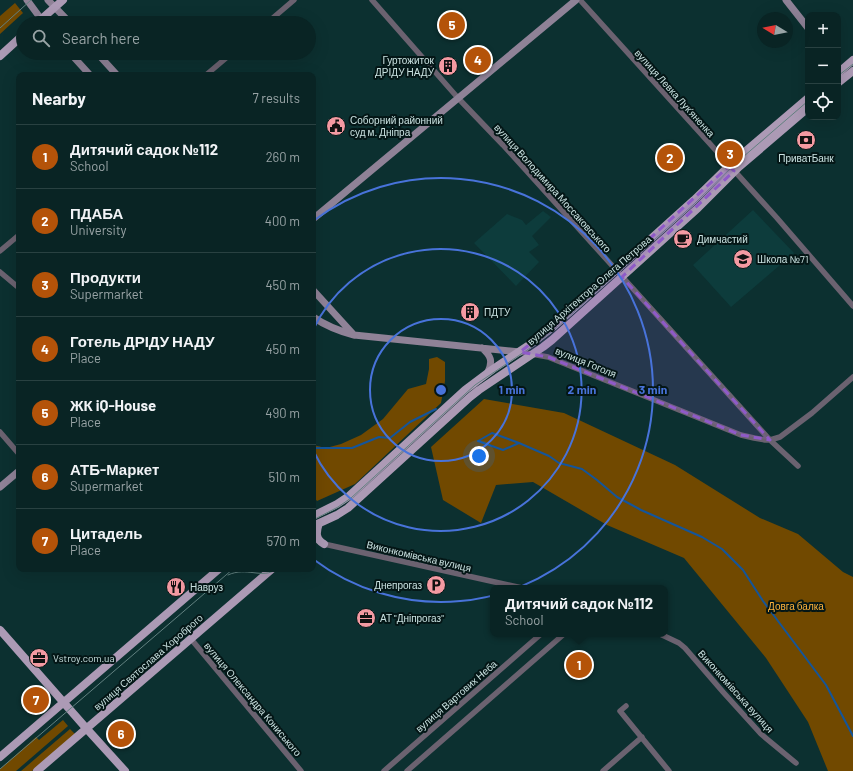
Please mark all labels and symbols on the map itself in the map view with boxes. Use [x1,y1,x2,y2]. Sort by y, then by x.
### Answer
pin: 5 [439,10,465,40]
north arrow [757,12,793,48]
pin: 4 [465,45,491,75]
street label: вулиця Левка Лукʼяненка [633,47,718,140]
place label: Гуртожиток ДРІДУ НАДУ [375,54,435,78]
building icon: Гуртожиток ДРІДУ НАДУ [437,55,459,77]
place label: Соборний районний суд м. Дніпра [350,114,443,138]
public building icon: Соборний районний суд м. Дніпра [325,115,347,137]
street label: вулиця Володимира Моссаковського [492,121,614,255]
bank icon: ПриватБанк [795,129,817,151]
pin: 3 [717,139,743,169]
pin: 2 [657,143,683,173]
place label: ПриватБанк [778,152,834,164]
cafe icon: Димчастий [672,228,694,250]
street label: вулиця Архітектора Олега Петрова [525,233,654,347]
place label: Димчастий [697,233,748,245]
school or university icon: Школа №71 [732,248,754,270]
place label: Школа №71 [757,253,808,265]
building icon: ПДТУ [459,301,481,323]
place label: ПДТУ [484,306,511,318]
street label: вулиця Гоголя [554,344,618,380]
text: 1 min [499,382,525,396]
text: 2 min [568,382,596,396]
text: 3 min [639,382,667,396]
centre of rings [434,383,448,397]
your location [469,446,489,466]
street label: Виконкомівська вулиця [366,538,472,574]
parking icon: Днепрогаз [425,574,447,596]
restaurant icon: Навруз [165,576,187,598]
place label: Днепрогаз [374,579,422,591]
place label: Навруз [190,581,224,593]
park label: Довга балка [768,600,824,612]
office icon: АТ "Дніпрогаз" [355,607,377,629]
street label: вулиця Святослава Хороброго [91,611,205,713]
place label: АТ "Дніпрогаз" [380,612,444,624]
street label: вулиця Олександра Кониського [202,640,304,759]
office icon: Vstroy.com.ua [28,647,50,669]
street label: Виконкомівська вулиця [696,647,776,735]
pin: 1 [566,650,592,680]
place label: Vstroy.com.ua [53,652,115,664]
street label: вулиця Вартових Неба [413,657,499,735]
pin: 7 [23,685,49,715]
pin: 6 [108,719,134,749]

